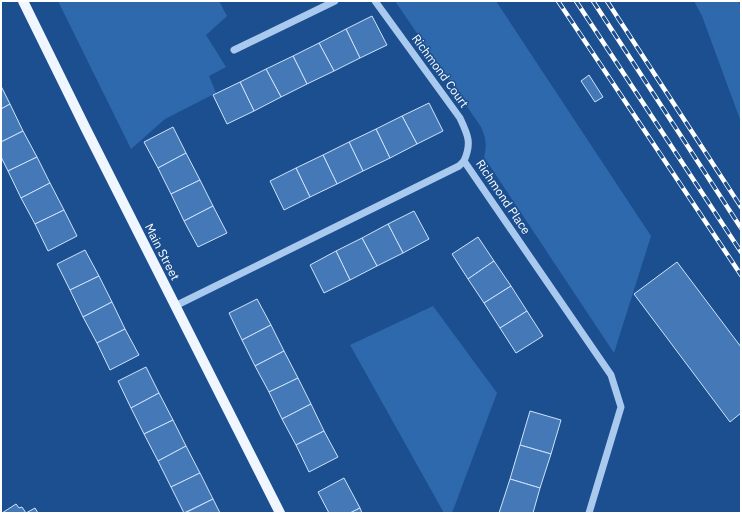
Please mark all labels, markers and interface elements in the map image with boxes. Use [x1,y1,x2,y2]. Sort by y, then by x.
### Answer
street label: Richmond Court [409,31,472,110]
street label: Richmond Place [473,157,534,237]
street label: Main Street [142,221,183,283]

